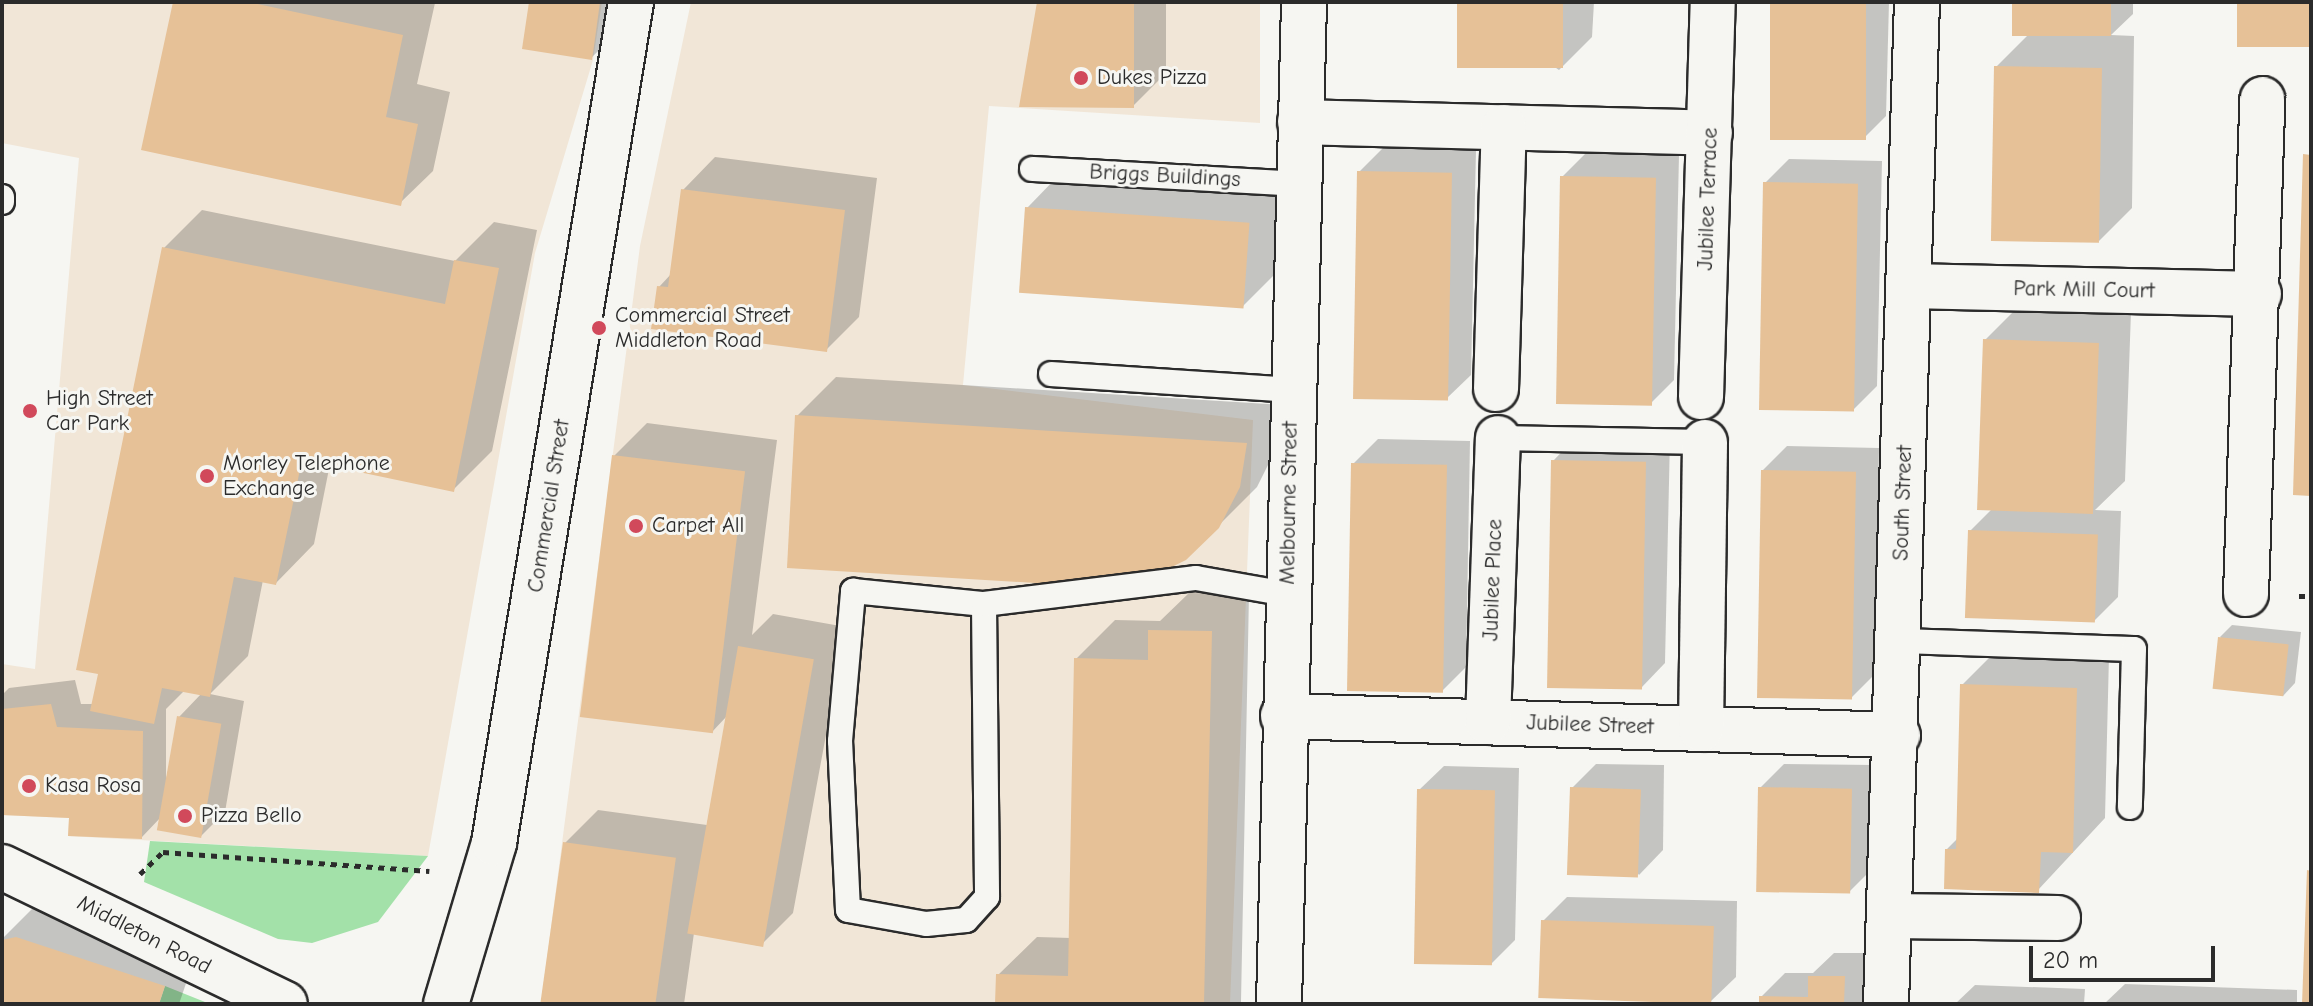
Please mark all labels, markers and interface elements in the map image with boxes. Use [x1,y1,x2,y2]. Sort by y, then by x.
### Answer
place label: Dukes Pizza [1097,65,1207,91]
marker: Dukes Pizza [1072,69,1090,87]
street label: Jubilee Terrace [1692,127,1724,271]
street label: Briggs Buildings [1089,159,1241,193]
street label: Park Mill Court [2013,276,2155,304]
place label: Commercial Street Middleton Road [615,302,790,354]
marker: Commercial Street Middleton Road [590,319,608,337]
place label: High Street Car Park [46,385,153,436]
marker: High Street Car Park [21,402,39,420]
street label: Commercial Street [522,418,576,594]
street label: Melbourne Street [1274,421,1304,585]
street label: South Street [1888,445,1918,561]
place label: Morley Telephone Exchange [223,450,390,502]
marker: Morley Telephone Exchange [198,467,216,485]
place label: Carpet All [652,513,744,539]
marker: Carpet All [627,517,645,535]
street label: Jubilee Place [1478,518,1508,642]
street label: Jubilee Street [1526,710,1654,740]
place label: Kasa Rosa [45,773,141,799]
marker: Kasa Rosa [20,777,38,795]
place label: Pizza Bello [201,803,302,829]
marker: Pizza Bello [176,807,194,825]
street label: Middleton Road [73,890,215,980]
scale bar [2033,930,2219,980]
text: 20 m [2043,946,2098,974]

